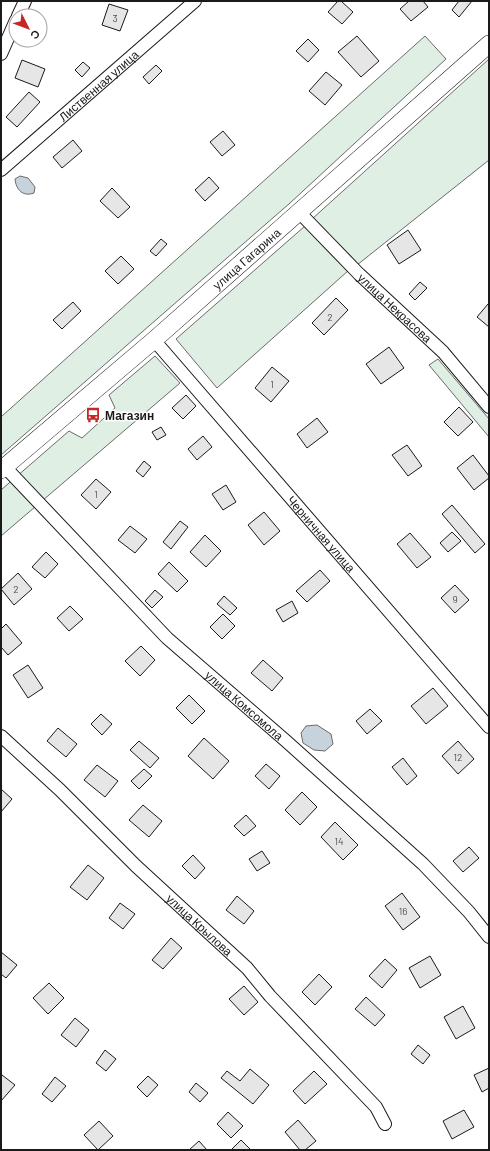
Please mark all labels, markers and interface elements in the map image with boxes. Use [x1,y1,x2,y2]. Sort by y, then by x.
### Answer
north arrow [8,8,48,48]
house number: 3 [112,12,118,24]
text: С [28,28,43,42]
street label: Лиственная улица [56,47,141,124]
street label: улица Гагарина [210,225,283,293]
street label: улица Некрасова [355,270,435,345]
house number: 2 [327,311,333,323]
house number: 1 [270,378,274,390]
bus stop icon: Магазин [84,406,102,424]
place label: Магазин [105,408,154,422]
house number: 1 [94,488,98,500]
street label: Черничная улица [285,493,359,575]
house number: 2 [13,583,19,595]
house number: 9 [452,593,458,605]
street label: улица Комсомола [202,667,287,743]
house number: 12 [454,751,462,763]
house number: 14 [334,835,344,847]
street label: улица Крылова [163,891,236,959]
house number: 16 [399,905,407,917]

